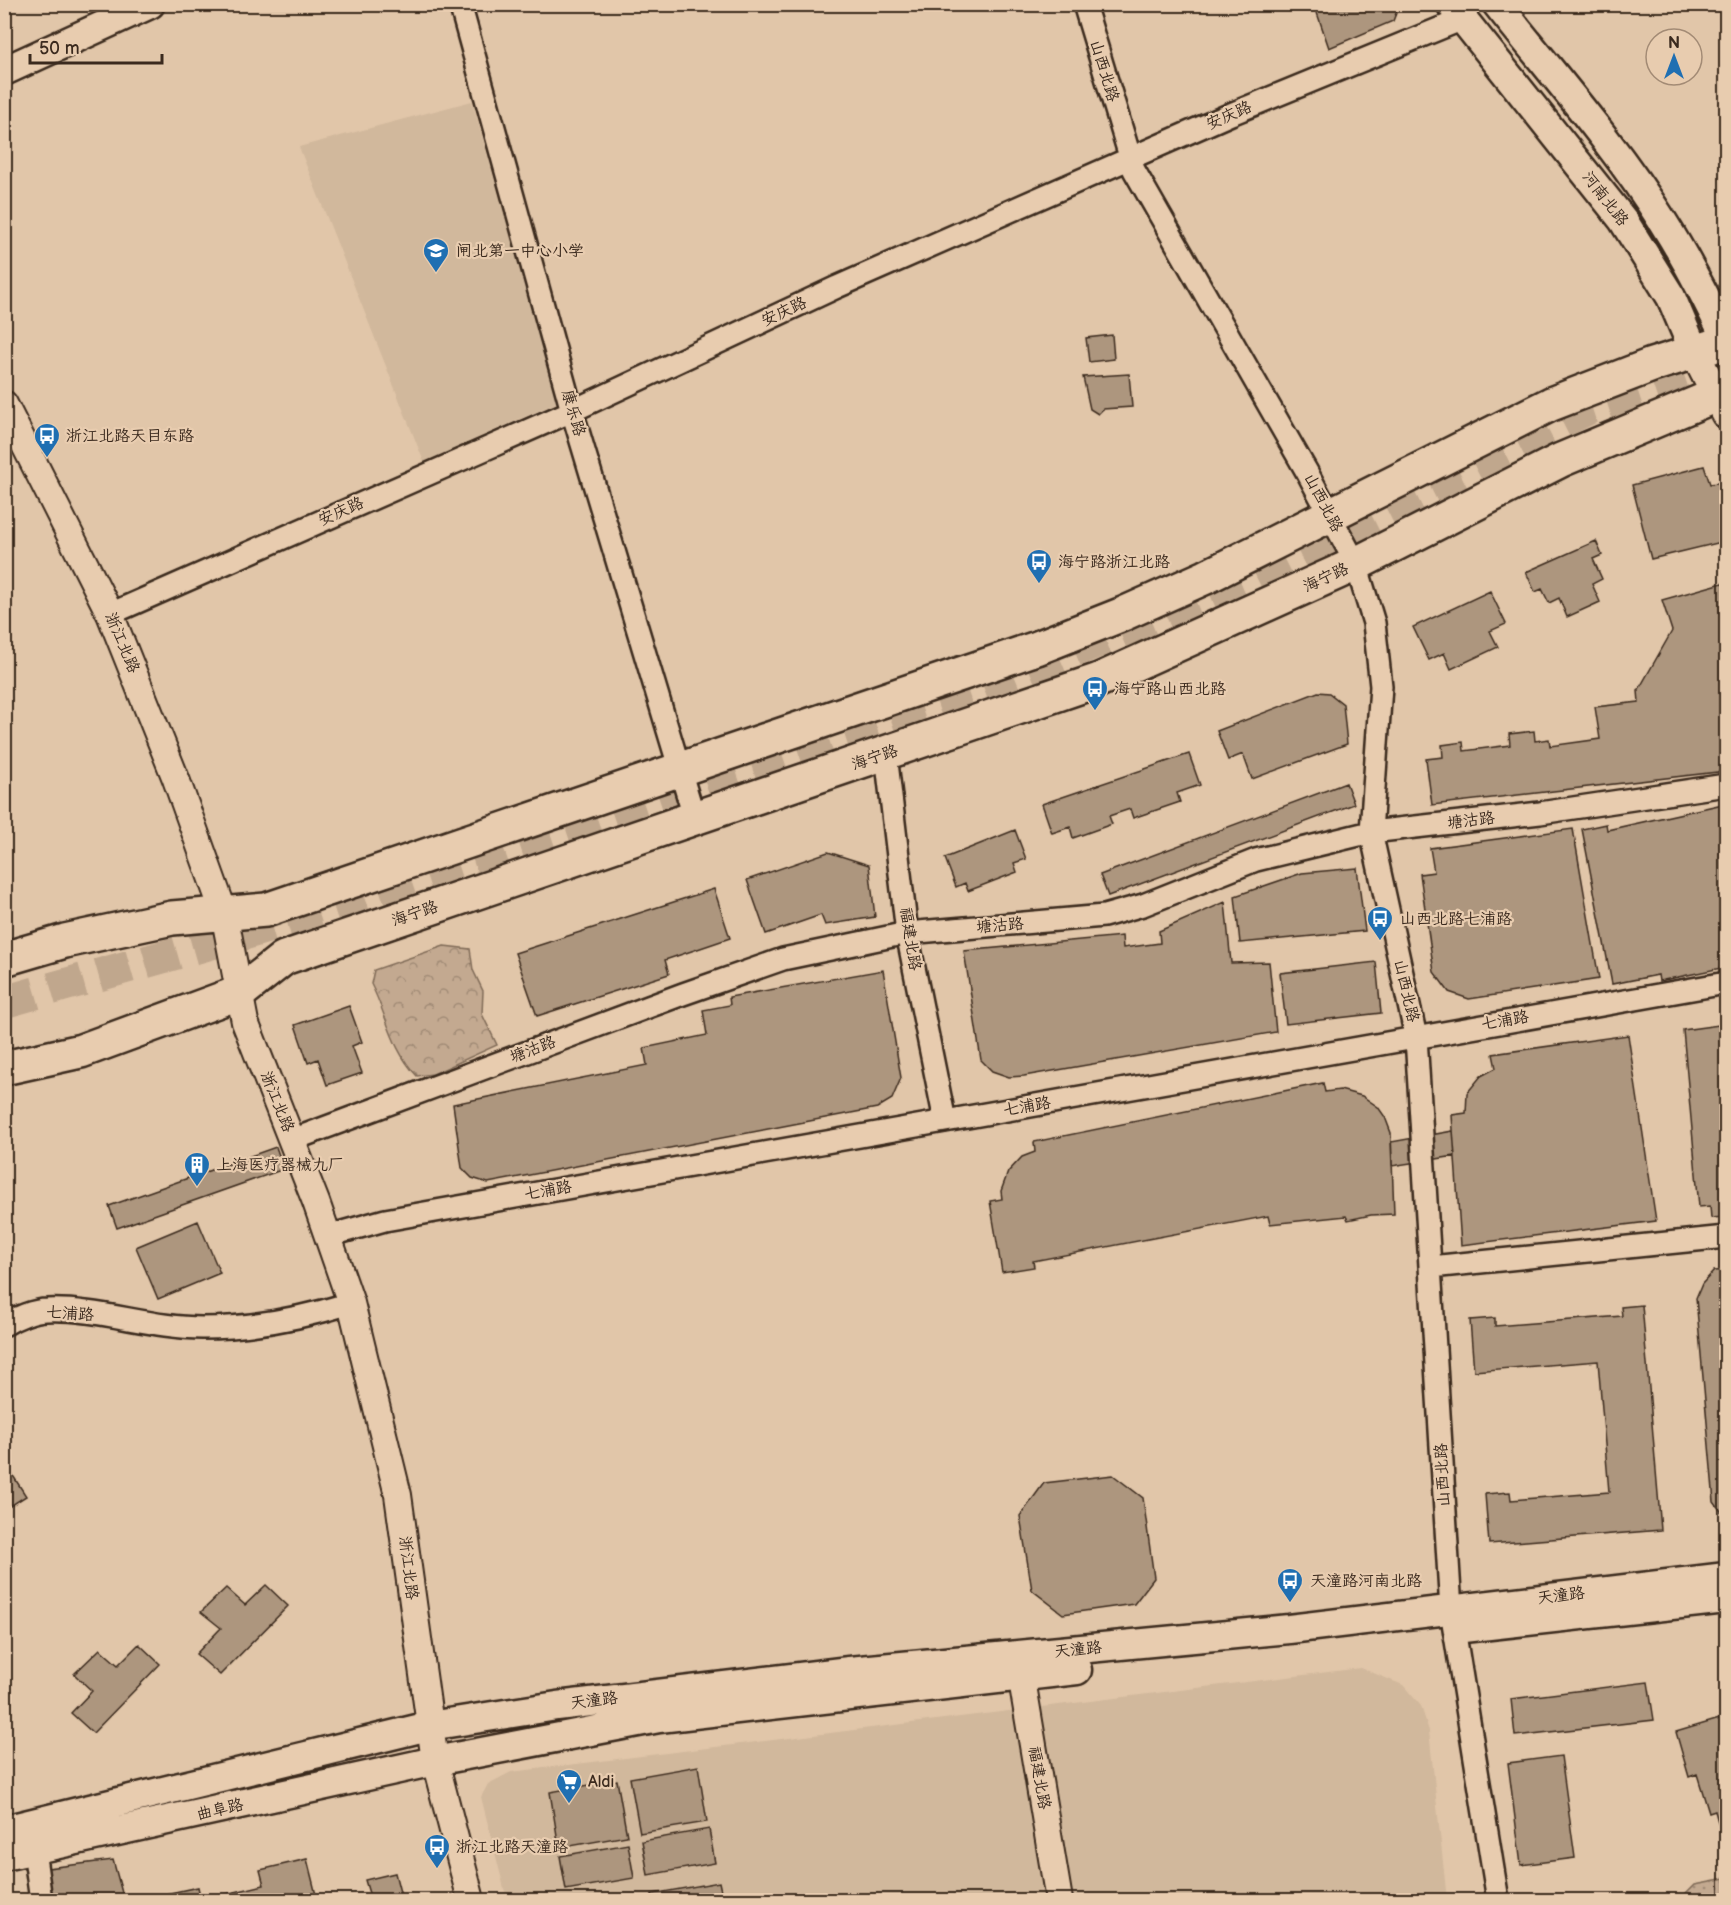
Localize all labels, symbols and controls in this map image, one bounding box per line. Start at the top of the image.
scale bar [30,27,162,65]
north arrow [1644,27,1704,87]
text: N [1668,34,1680,53]
text: 50 m [39,38,80,59]
street label: 山西北路 [1086,38,1122,104]
street label: 安庆路 [1203,98,1255,134]
street label: 河南北路 [1578,168,1632,230]
school or university icon: 闸北第一中心小学 [421,236,451,274]
place label: 闸北第一中心小学 [456,242,584,261]
street label: 安庆路 [758,293,810,331]
street label: 康乐路 [557,387,589,439]
bus stop icon: 浙江北路天目东路 [32,421,62,459]
place label: 浙江北路天目东路 [66,427,194,446]
street label: 山西北路 [1300,470,1346,536]
street label: 安庆路 [315,494,367,530]
bus stop icon: 海宁路浙江北路 [1024,547,1054,585]
place label: 海宁路浙江北路 [1058,553,1170,572]
street label: 海宁路 [1300,559,1352,597]
street label: 浙江北路 [101,610,143,676]
bus stop icon: 海宁路山西北路 [1080,674,1110,712]
place label: 海宁路山西北路 [1114,680,1226,699]
street label: 海宁路 [849,741,901,775]
street label: 塘沽路 [1446,809,1496,833]
street label: 海宁路 [389,897,441,931]
bus stop icon: 山西北路七浦路 [1365,904,1395,942]
street label: 福建北路 [896,906,924,972]
place label: 山西北路七浦路 [1400,910,1512,929]
street label: 塘沽路 [975,914,1025,938]
street label: 山西北路 [1390,958,1422,1024]
street label: 七浦路 [1480,1007,1530,1035]
street label: 塘沽路 [507,1033,559,1067]
street label: 浙江北路 [256,1069,298,1135]
street label: 七浦路 [1002,1093,1052,1121]
building icon: 上海医疗器械九厂 [182,1150,212,1188]
place label: 上海医疗器械九厂 [216,1156,344,1175]
street label: 七浦路 [523,1177,573,1205]
street label: 七浦路 [45,1303,95,1325]
street label: 山西北路 [1432,1443,1454,1507]
street label: 浙江北路 [395,1535,421,1601]
bus stop icon: 天潼路河南北路 [1275,1566,1305,1604]
place label: 天潼路河南北路 [1310,1572,1422,1591]
street label: 天潼路 [1536,1584,1586,1608]
street label: 天潼路 [1053,1638,1103,1662]
street label: 天潼路 [569,1689,619,1713]
street label: 福建北路 [1024,1745,1054,1811]
supermarket icon: Aldi [554,1767,584,1805]
place label: Aldi [588,1773,614,1792]
street label: 曲阜路 [194,1795,246,1825]
bus stop icon: 浙江北路天潼路 [422,1832,452,1870]
place label: 浙江北路天潼路 [456,1838,568,1857]

